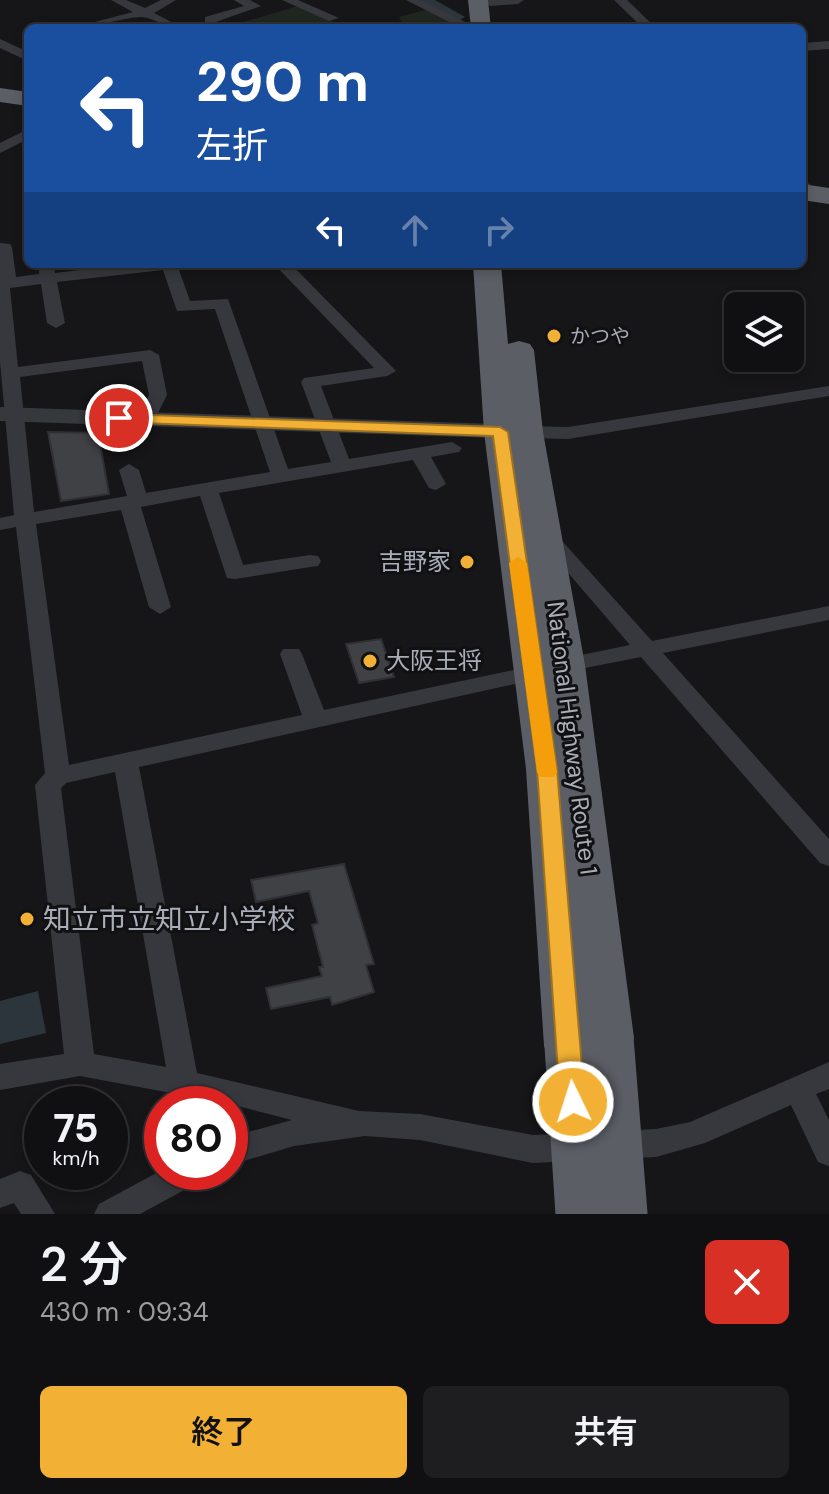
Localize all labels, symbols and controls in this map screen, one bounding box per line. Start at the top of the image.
text: 290 m [196,45,369,118]
icon: left [64,56,168,160]
text: 左折 [196,122,268,169]
icon: left [309,208,353,252]
icon: ahead [393,208,437,252]
icon: right [477,208,521,252]
map controls [724,292,804,372]
button: layers [724,292,804,372]
place label: かつや [570,323,630,349]
marker: かつや [545,327,563,345]
pin [85,384,153,452]
icon: arrive [97,396,141,440]
place label: 吉野家 [379,546,451,577]
marker: 吉野家 [458,553,476,571]
street label: National Highway Route 1 [540,600,605,876]
place label: 大阪王将 [386,645,482,676]
marker: 大阪王将 [361,652,379,670]
place label: 知立市立知立小学校 [43,901,295,938]
marker: 知立市立知立小学校 [18,910,36,928]
position arrow [531,1060,615,1144]
speed limit sign: 80 [144,1086,248,1190]
text: 75 [53,1102,99,1154]
text: km/h [52,1145,100,1171]
text: 2 分 [40,1233,127,1296]
button: close [705,1240,789,1324]
text: 430 m · 09:34 [40,1295,209,1329]
button: 終了 [40,1386,407,1478]
button: 共有 [423,1386,789,1478]

